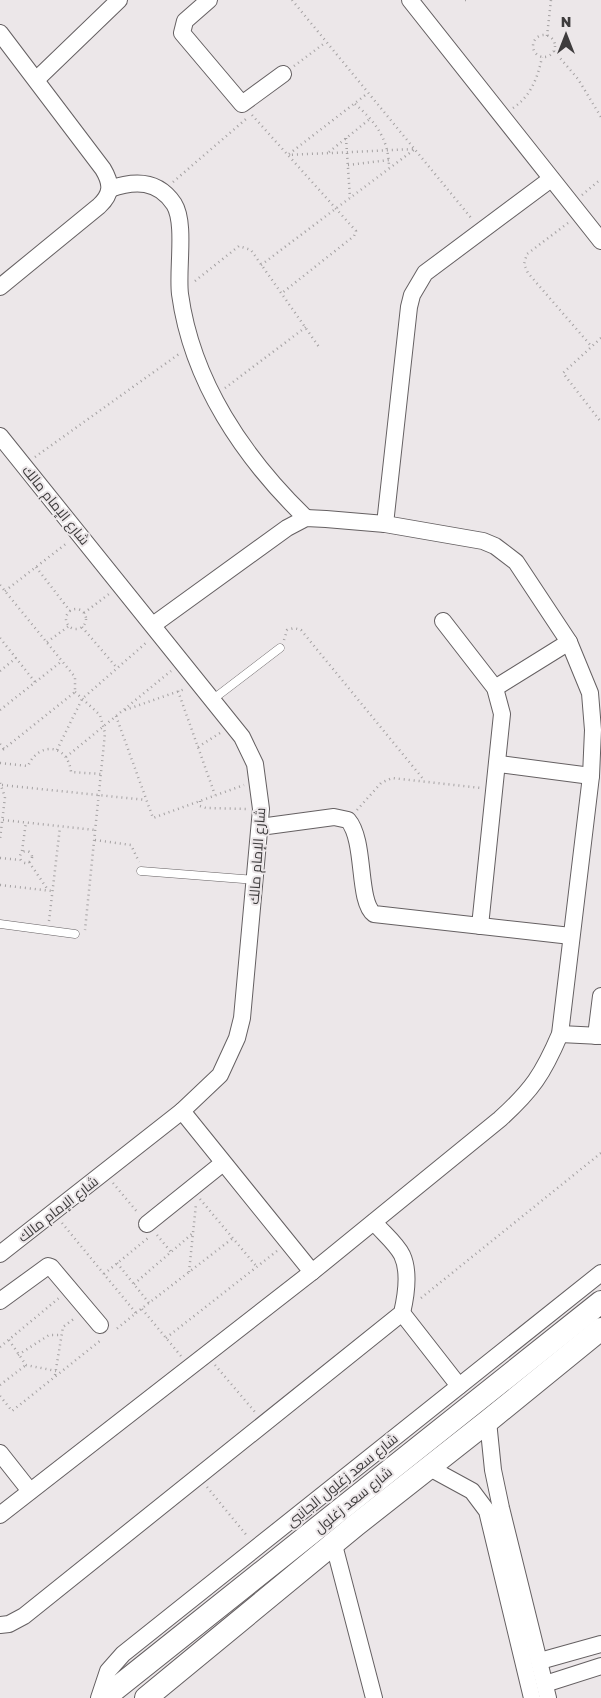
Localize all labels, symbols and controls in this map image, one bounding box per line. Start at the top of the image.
north arrow [541,10,591,60]
text: N [561,13,571,30]
street label: شارع الإمام مالك [18,462,94,549]
street label: شارع الإمام مالك [245,807,270,905]
street label: شارع الإمام مالك [14,1172,102,1247]
street label: شارع سعد زغلول الجانبى [283,1430,401,1530]
street label: شارع سعد زغلول [310,1463,396,1537]

